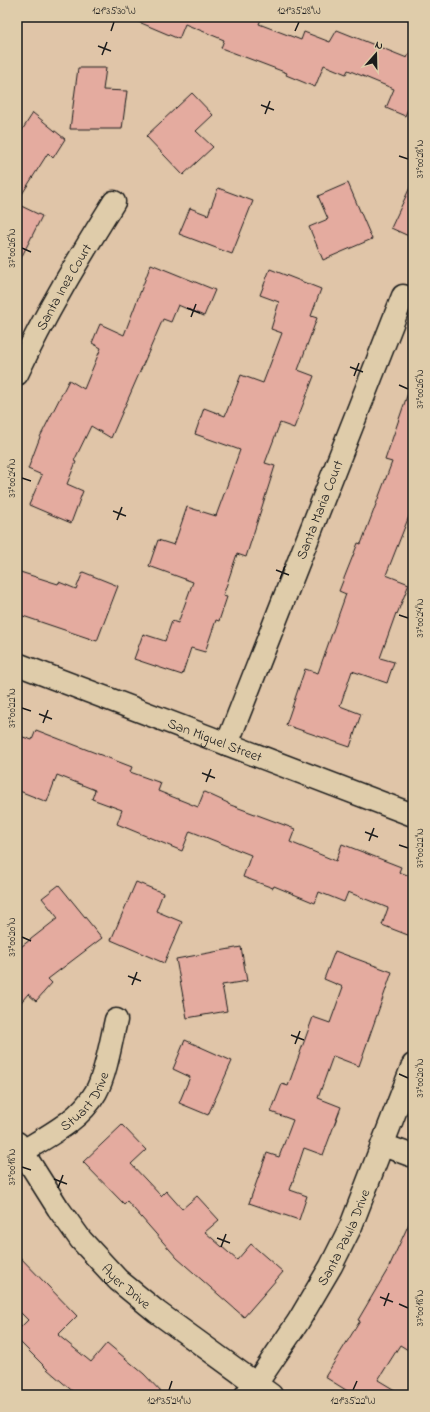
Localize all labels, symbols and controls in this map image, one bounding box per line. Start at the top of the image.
text: 121°35'30"W [92,4,136,19]
text: 121°35'28"W [277,4,321,19]
north arrow [356,34,396,74]
text: N [373,37,385,54]
text: 37°00'28"N [413,140,428,178]
text: 37°00'26"N [5,228,20,268]
street label: Santa Inez Court [32,240,98,334]
text: 37°00'26"N [413,369,428,409]
street label: Santa Maria Court [292,457,350,563]
text: 37°00'24"N [5,458,20,497]
text: 37°00'24"N [413,598,428,637]
text: 37°00'22"N [5,688,20,728]
street label: San Miguel Street [164,713,265,769]
text: 37°00'22"N [413,828,428,868]
text: 37°00'20"N [5,917,20,957]
text: 37°00'20"N [413,1058,428,1098]
street label: Stuart Drive [56,1069,116,1137]
text: 37°00'18"N [5,1148,20,1185]
street label: Santa Paula Drive [313,1186,376,1290]
street label: Ayer Drive [96,1259,155,1315]
text: 37°00'18"N [413,1289,428,1326]
text: 121°35'24"W [147,1394,191,1409]
text: 121°35'22"W [331,1394,376,1409]

